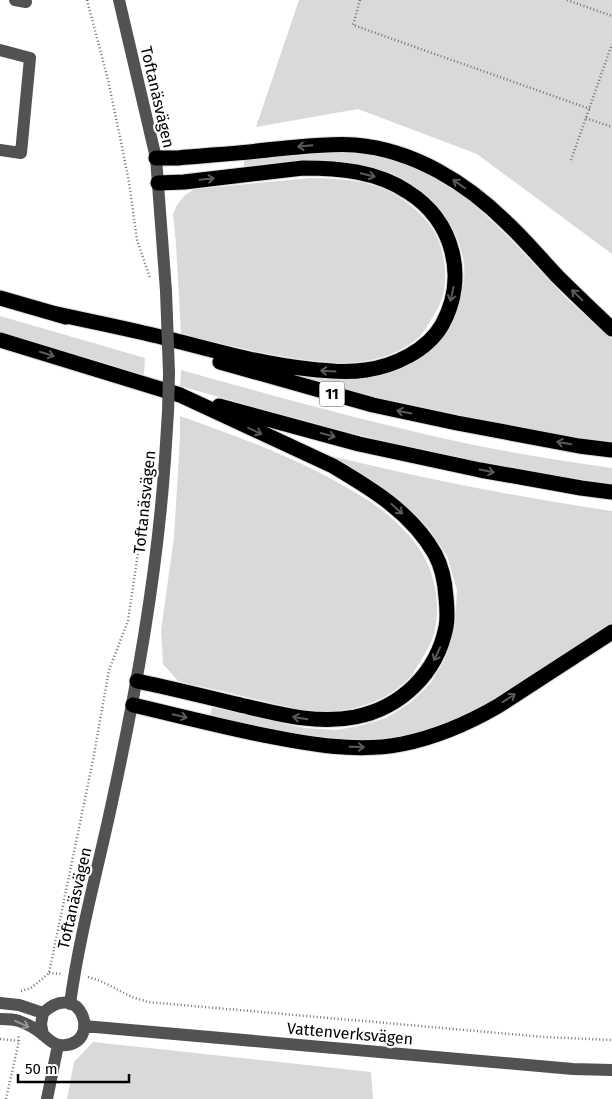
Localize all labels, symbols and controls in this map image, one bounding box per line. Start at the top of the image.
street label: Toftanäsvägen [137,44,178,150]
one-way arrow [297,141,313,151]
one-way arrow [359,171,375,180]
one-way arrow [198,174,214,184]
one-way arrow [452,179,466,189]
one-way arrow [447,285,457,301]
one-way arrow [570,289,583,301]
one-way arrow [38,350,54,360]
one-way arrow [320,366,336,375]
road number: 11 [320,382,344,406]
one-way arrow [397,407,413,416]
one-way arrow [248,426,263,436]
one-way arrow [320,431,336,441]
one-way arrow [556,437,572,447]
street label: Toftanäsvägen [130,449,159,555]
one-way arrow [478,467,494,476]
one-way arrow [390,503,403,515]
one-way arrow [432,646,441,661]
one-way arrow [502,693,516,703]
one-way arrow [172,712,188,721]
one-way arrow [293,712,309,722]
one-way arrow [348,742,365,752]
street label: Toftanäsvägen [54,845,95,951]
one-way arrow [15,1019,30,1029]
street label: Vattenverksvägen [286,1019,414,1048]
scale bar [18,1052,129,1084]
text: 50 m [25,1060,58,1078]

